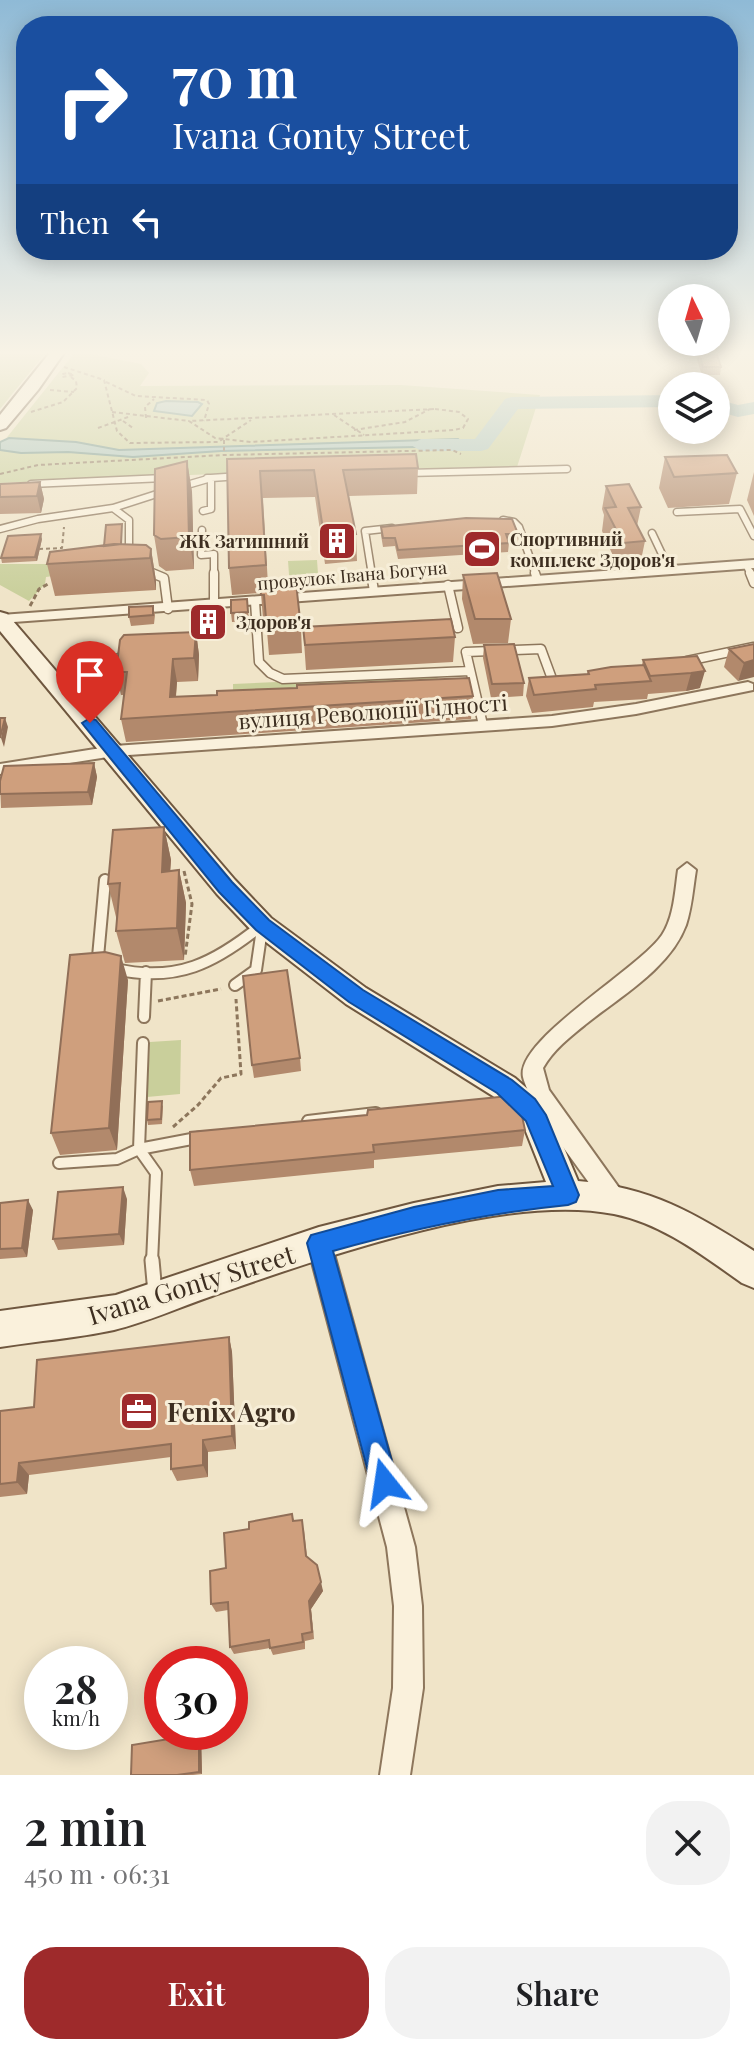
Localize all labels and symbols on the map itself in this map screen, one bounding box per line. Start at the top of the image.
north arrow [658,284,730,356]
building icon: ЖК Затишний [316,520,358,562]
place label: Спортивний комплекс Здоров'я [510,527,675,572]
sports icon: Спортивний комплекс Здоров'я [461,528,503,570]
place label: ЖК Затишний [178,529,309,553]
street label: провулок Івана Богуна [256,555,448,595]
building icon: Здоров'я [187,601,229,643]
place label: Здоров'я [236,610,311,634]
pin [56,641,124,723]
street label: вулиця Революції Гідності [237,687,509,735]
street label: Ivana Gonty Street [83,1236,299,1332]
office icon: Fenix Agro [118,1390,160,1432]
place label: Fenix Agro [167,1394,296,1429]
position arrow [343,1441,427,1525]
speed limit sign: 30 [144,1646,248,1750]

